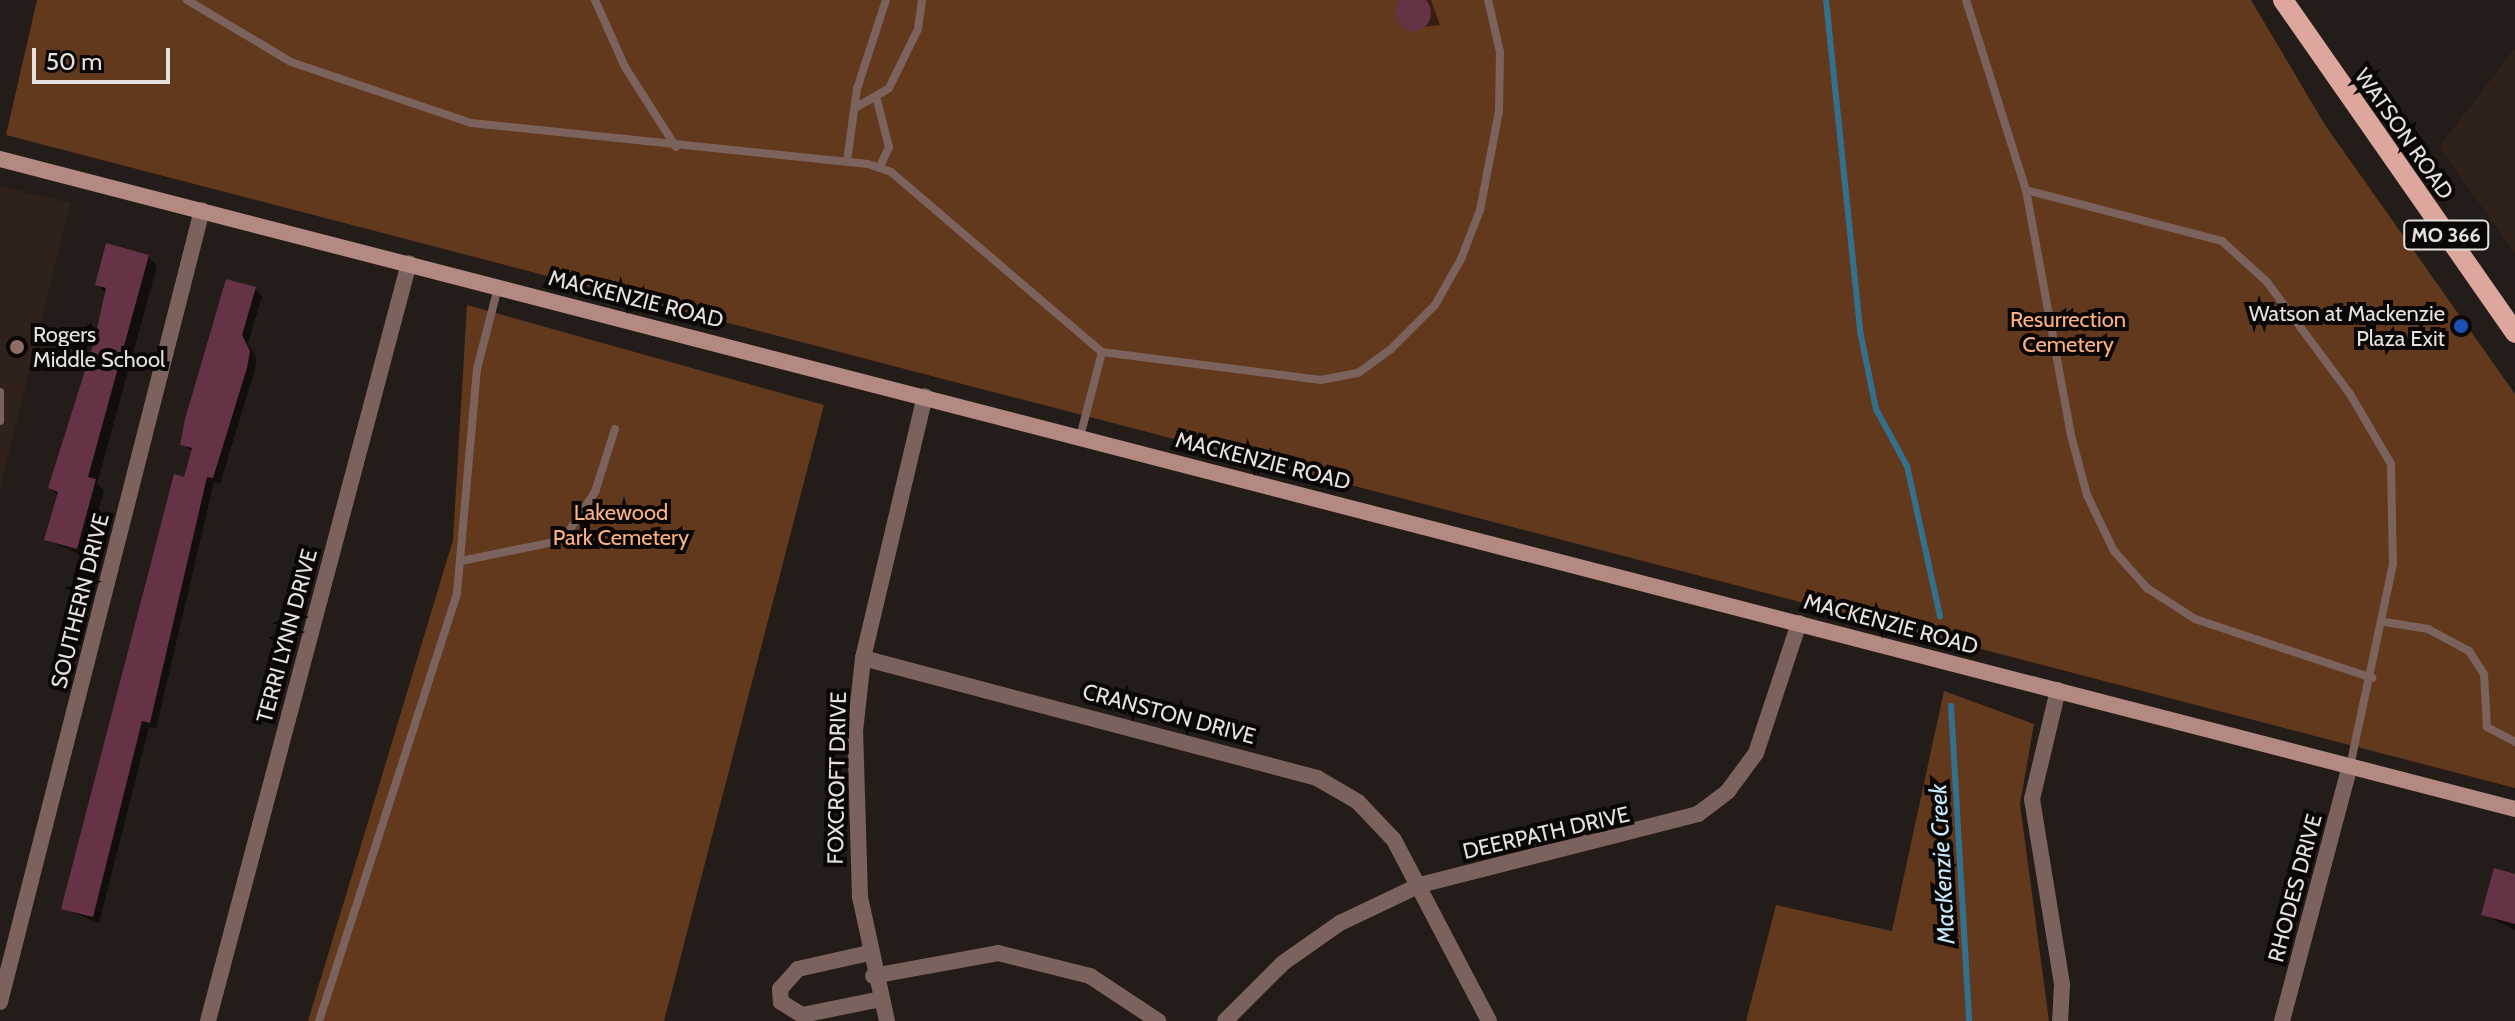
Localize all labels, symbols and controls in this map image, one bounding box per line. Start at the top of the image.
scale bar [36,32,174,82]
text: 50 m [46,47,102,76]
street label: WATSON ROAD [2349,63,2459,205]
road number: MO 366 [2402,219,2490,251]
street label: MACKENZIE ROAD [546,265,726,333]
place label: Watson at Mackenzie Plaza Exit [2249,300,2445,352]
park label: Resurrection Cemetery [2010,306,2126,358]
marker: Watson at Mackenzie Plaza Exit [2452,317,2470,335]
place label: Rogers Middle School [33,321,165,372]
marker: Rogers Middle School [8,338,26,356]
street label: MACKENZIE ROAD [1173,427,1353,495]
park label: Lakewood Park Cemetery [553,499,689,550]
street label: SOUTHERN DRIVE [45,511,115,691]
street label: TERRI LYNN DRIVE [251,546,323,726]
street label: MACKENZIE ROAD [1801,588,1981,660]
street label: CRANSTON DRIVE [1080,678,1258,750]
street label: FOXCROFT DRIVE [822,691,852,865]
water label: MacKenzie Creek [1923,783,1961,945]
street label: DEERPATH DRIVE [1460,801,1632,865]
street label: RHODES DRIVE [2263,811,2327,965]

